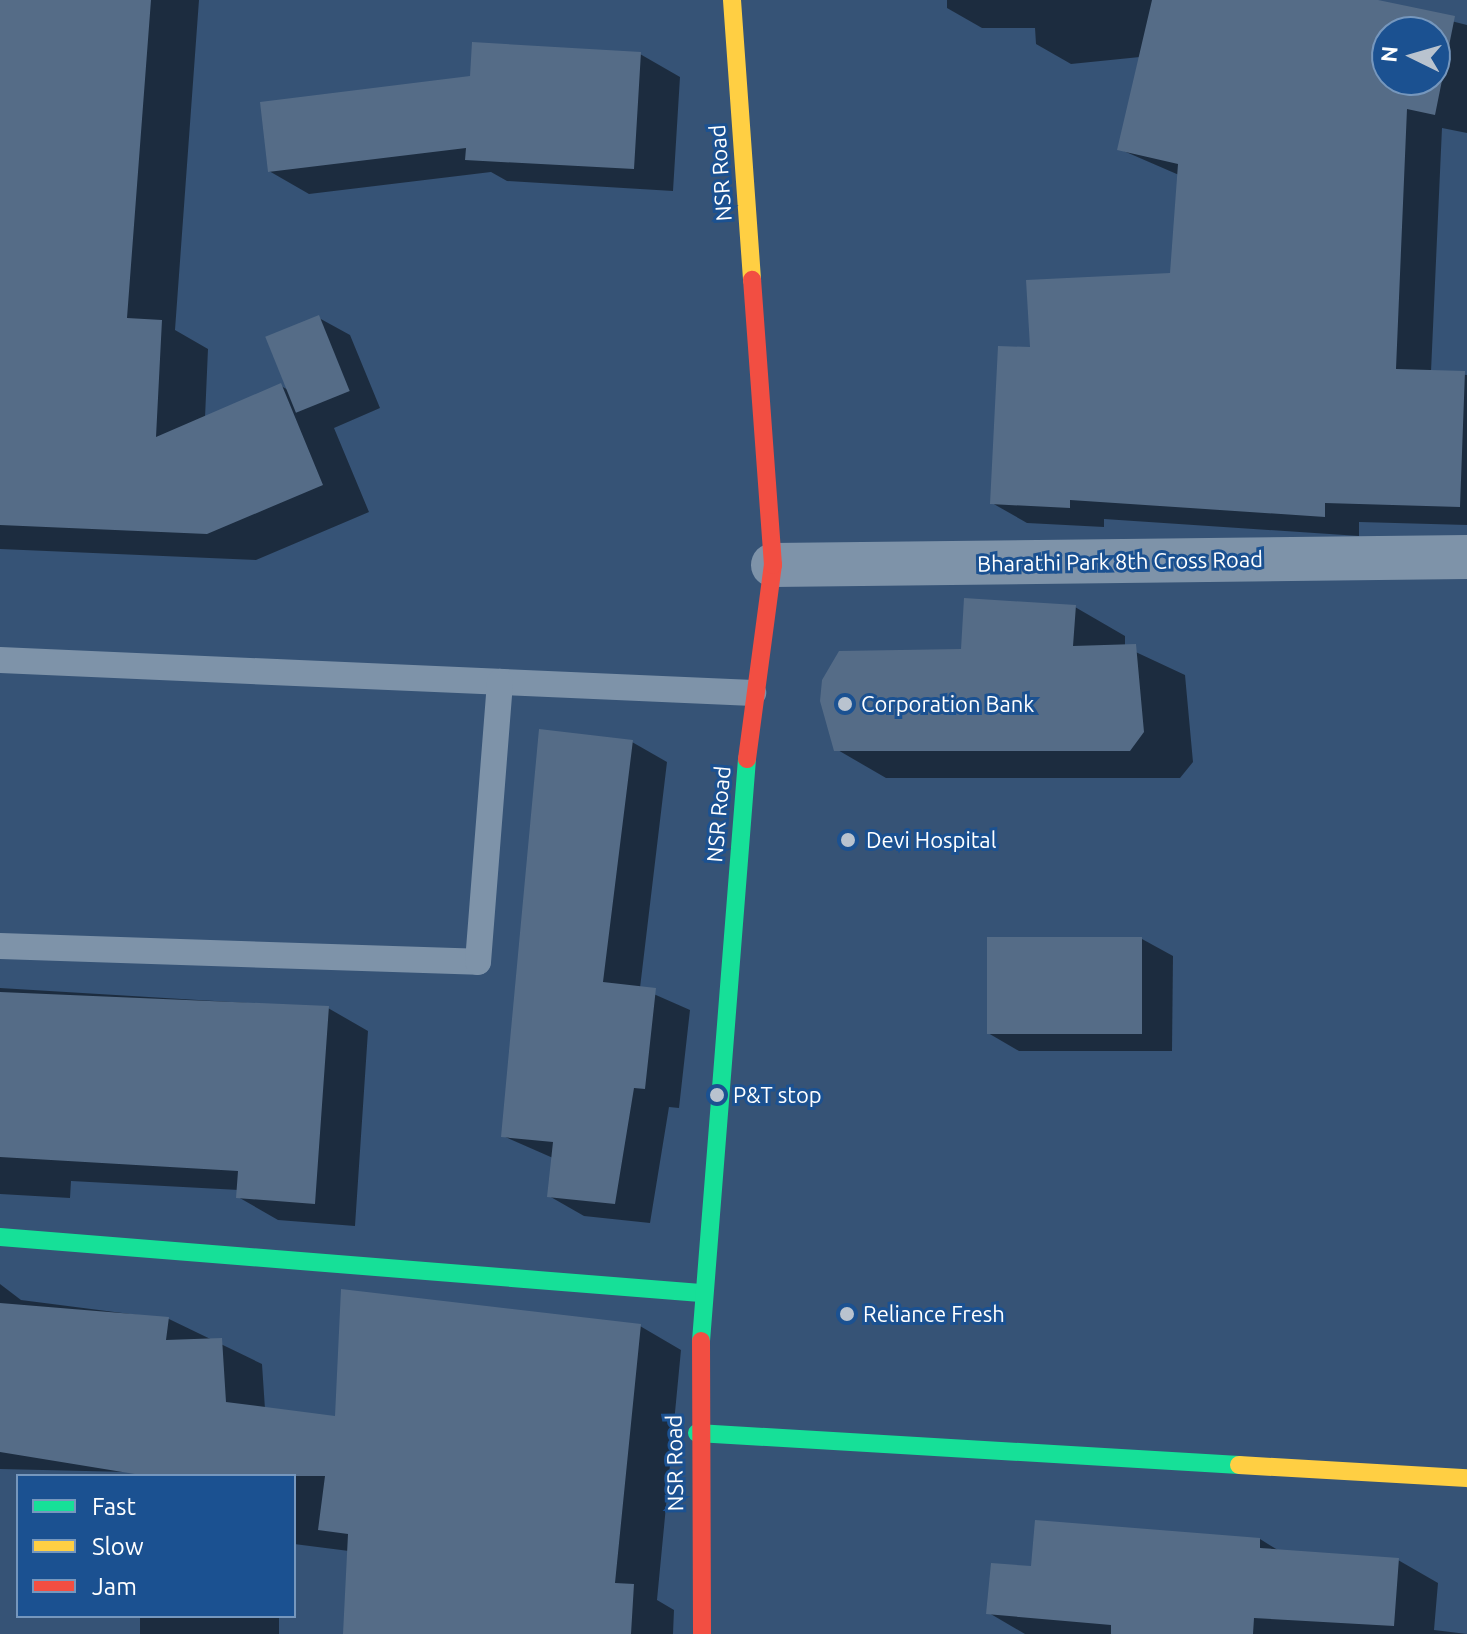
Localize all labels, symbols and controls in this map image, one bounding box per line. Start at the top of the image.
north arrow [1371,16,1451,96]
text: N [1375,45,1402,63]
street label: NSR Road [703,124,737,222]
street label: Bharathi Park 8th Cross Road [977,545,1263,577]
place label: Corporation Bank [861,691,1034,717]
marker: Corporation Bank [836,695,854,713]
street label: NSR Road [701,765,735,863]
place label: Devi Hospital [866,827,996,853]
marker: Devi Hospital [837,829,859,851]
place label: P&T stop [733,1082,822,1108]
marker: P&T stop [708,1086,726,1104]
place label: Reliance Fresh [863,1301,1005,1327]
marker: Reliance Fresh [838,1305,856,1323]
street label: NSR Road [660,1414,688,1512]
legend [16,1474,296,1618]
text: Fast [92,1493,136,1520]
text: Slow [92,1533,144,1560]
text: Jam [92,1573,137,1600]

